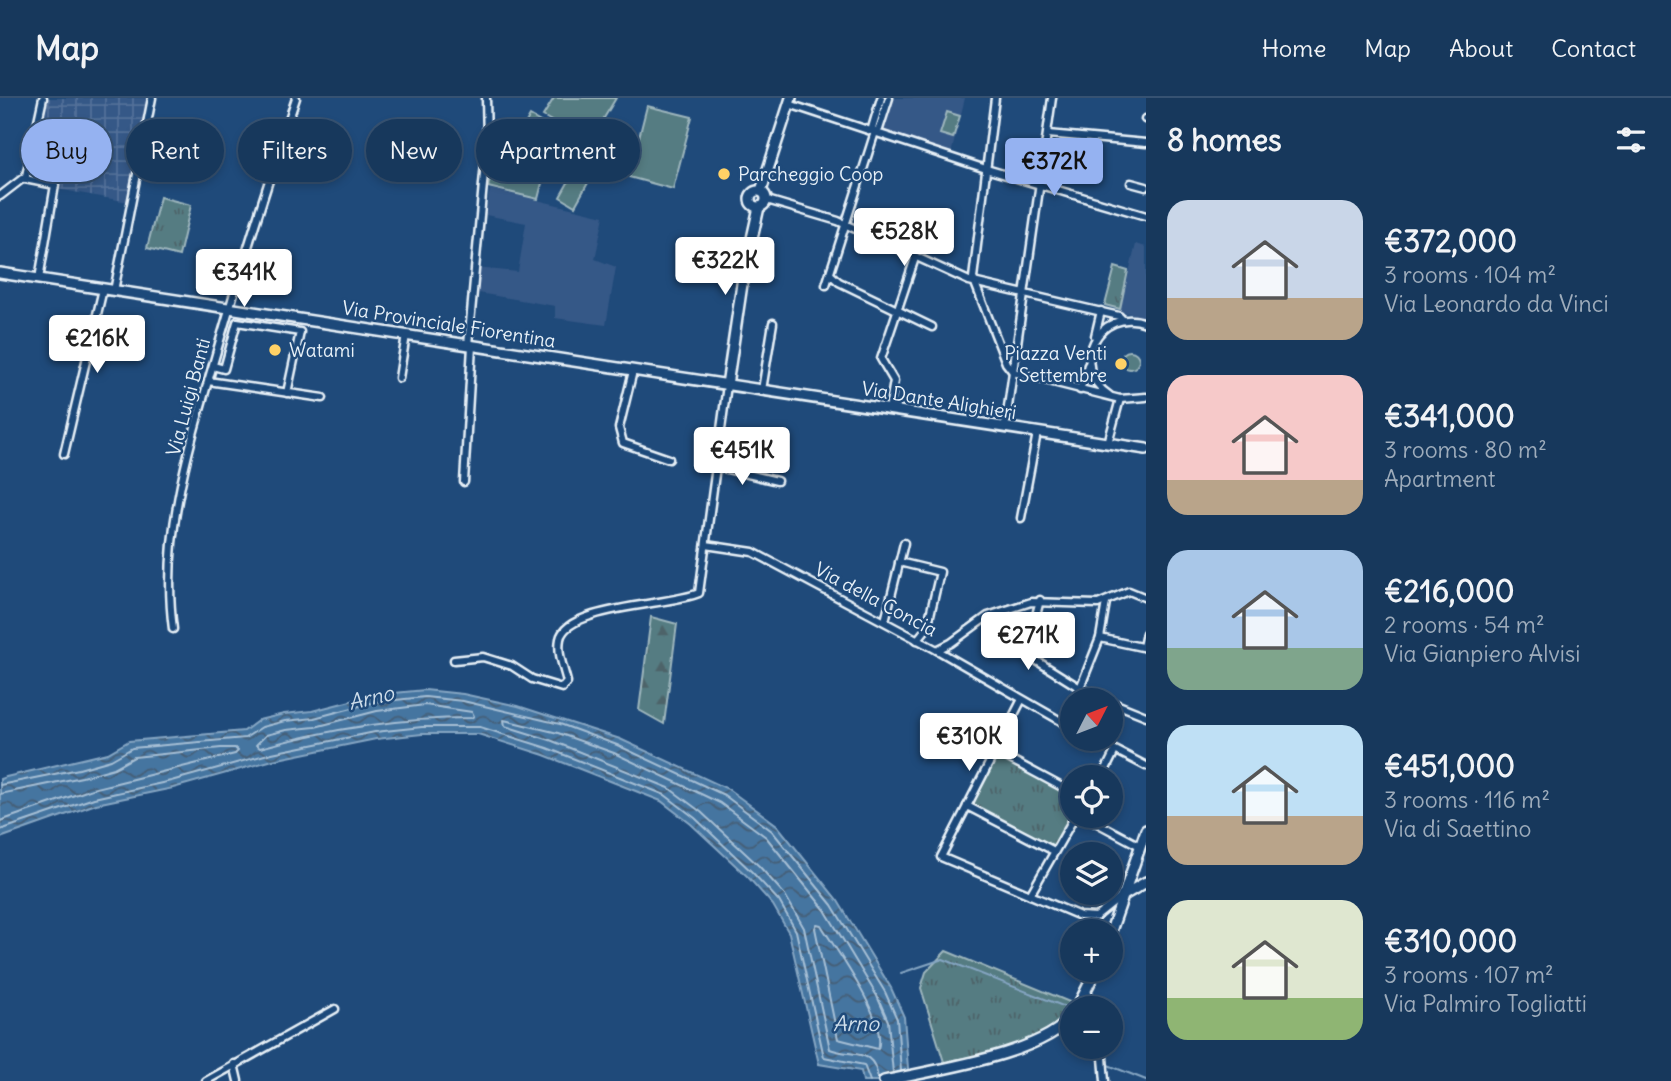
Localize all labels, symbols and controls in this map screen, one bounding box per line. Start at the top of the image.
text: Map [35,27,99,69]
text: Home [1262,33,1326,63]
text: Map [1364,33,1411,63]
text: About [1449,33,1513,63]
text: Contact [1551,33,1636,63]
chip: Buy [21,119,112,182]
chip: Rent [126,119,224,182]
chip: Filters [238,119,352,182]
chip: New [366,119,462,182]
chip: Apartment [476,119,640,182]
text: 8 homes [1167,121,1282,159]
icon: filters [1612,121,1650,159]
pin: €372K [1005,139,1103,198]
text: €372K [1021,146,1087,175]
place label: Parcheggio Coop [738,162,883,186]
marker: Parcheggio Coop [716,166,732,182]
pin: €528K [855,208,953,268]
text: €528K [870,216,938,245]
text: €372,000 [1384,222,1517,260]
icon: home [1223,228,1307,312]
pin: €322K [676,238,774,297]
text: €322K [691,245,759,274]
pin: €341K [195,250,293,309]
text: €341K [212,257,276,286]
text: 3 rooms · 104 m² [1384,260,1556,289]
text: Via Leonardo da Vinci [1384,289,1609,318]
street label: Via Provinciale Fiorentina [340,295,558,353]
pin: €216K [48,316,146,375]
text: €216K [65,323,129,352]
street label: Via Luigi Banti [161,335,215,459]
place label: Watami [289,338,355,362]
place label: Piazza Venti Settembre [1004,341,1107,387]
marker: Watami [267,342,283,358]
marker: Piazza Venti Settembre [1113,356,1129,372]
street label: Via Dante Alighieri [860,376,1018,424]
text: €341,000 [1384,397,1515,435]
icon: home [1223,403,1307,487]
pin: €451K [693,428,791,487]
text: €451K [710,435,774,464]
text: 3 rooms · 80 m² [1384,435,1547,464]
text: Apartment [1384,464,1496,493]
street label: Via della Concia [811,557,942,641]
text: €216,000 [1384,572,1514,610]
icon: home [1223,578,1307,662]
text: 2 rooms · 54 m² [1384,610,1545,639]
pin: €271K [979,612,1077,672]
text: €271K [997,620,1059,649]
text: Via Gianpiero Alvisi [1384,639,1580,668]
water label: Arno [345,679,398,716]
north arrow [1060,688,1124,751]
map controls [1060,688,1123,1059]
pin: €310K [920,714,1018,773]
text: €310K [936,721,1002,750]
text: €451,000 [1384,747,1515,785]
icon: home [1223,753,1307,837]
button: locate [1060,765,1123,828]
text: 3 rooms · 116 m² [1384,785,1550,814]
text: Via di Saettino [1384,814,1531,843]
button: layers [1060,842,1123,905]
button: + [1060,919,1123,982]
text: €310,000 [1384,922,1517,960]
icon: home [1223,928,1307,1012]
text: 3 rooms · 107 m² [1384,960,1554,989]
text: Via Palmiro Togliatti [1384,989,1587,1018]
button: − [1060,996,1123,1059]
water label: Arno [833,1010,880,1037]

